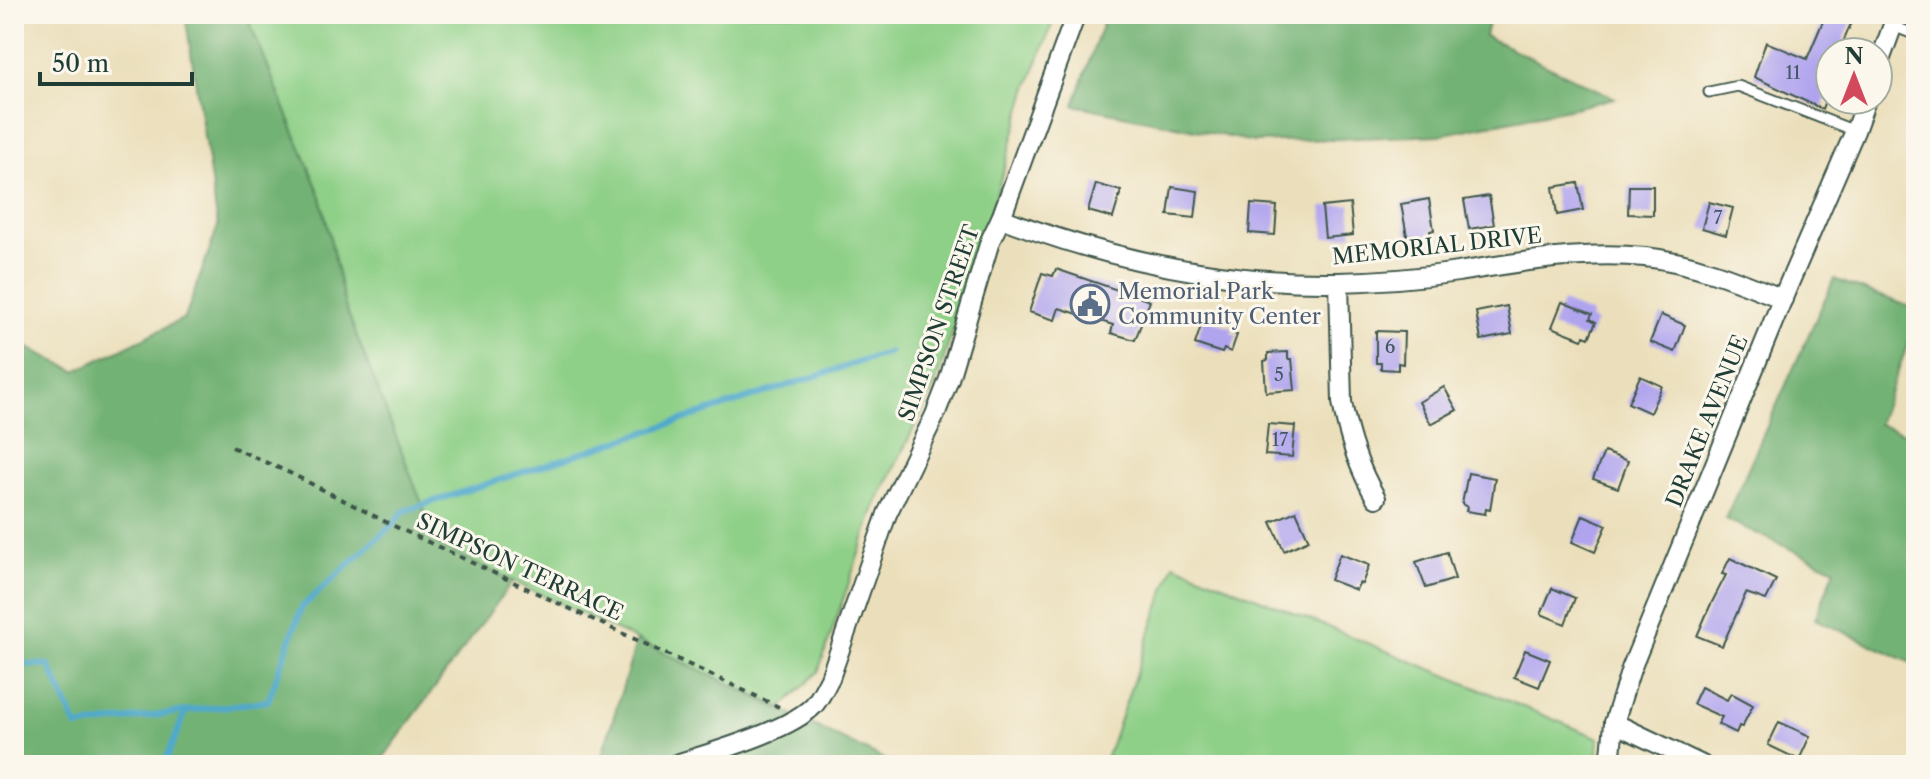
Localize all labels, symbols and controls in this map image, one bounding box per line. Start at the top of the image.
scale bar [40,36,192,86]
north arrow [1814,36,1894,116]
text: N [1844,43,1864,70]
text: 50 m [52,49,109,78]
house number: 11 [1785,62,1801,84]
house number: 7 [1714,207,1723,229]
street label: SIMPSON STREET [893,221,985,425]
street label: MEMORIAL DRIVE [1331,222,1543,270]
place label: Memorial Park Community Center [1118,278,1321,330]
public building icon: Memorial Park Community Center [1069,283,1111,325]
street label: DRAKE AVENUE [1660,331,1754,511]
house number: 6 [1385,336,1395,358]
house number: 5 [1274,364,1284,386]
house number: 17 [1272,429,1288,451]
street label: SIMPSON TERRACE [413,507,627,627]

